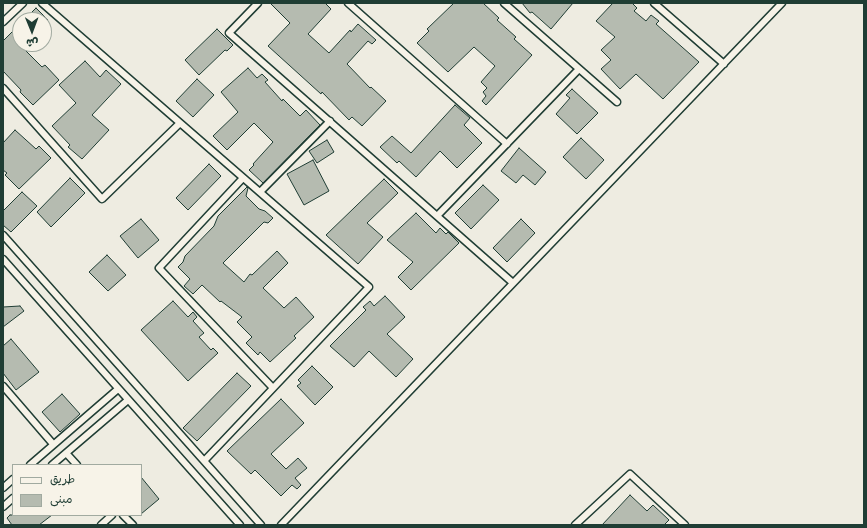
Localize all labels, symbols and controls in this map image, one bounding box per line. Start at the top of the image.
north arrow [12,12,52,52]
text: ش [26,36,38,51]
legend [12,464,142,516]
text: طريق [50,470,75,486]
text: مبنى [50,490,73,506]

